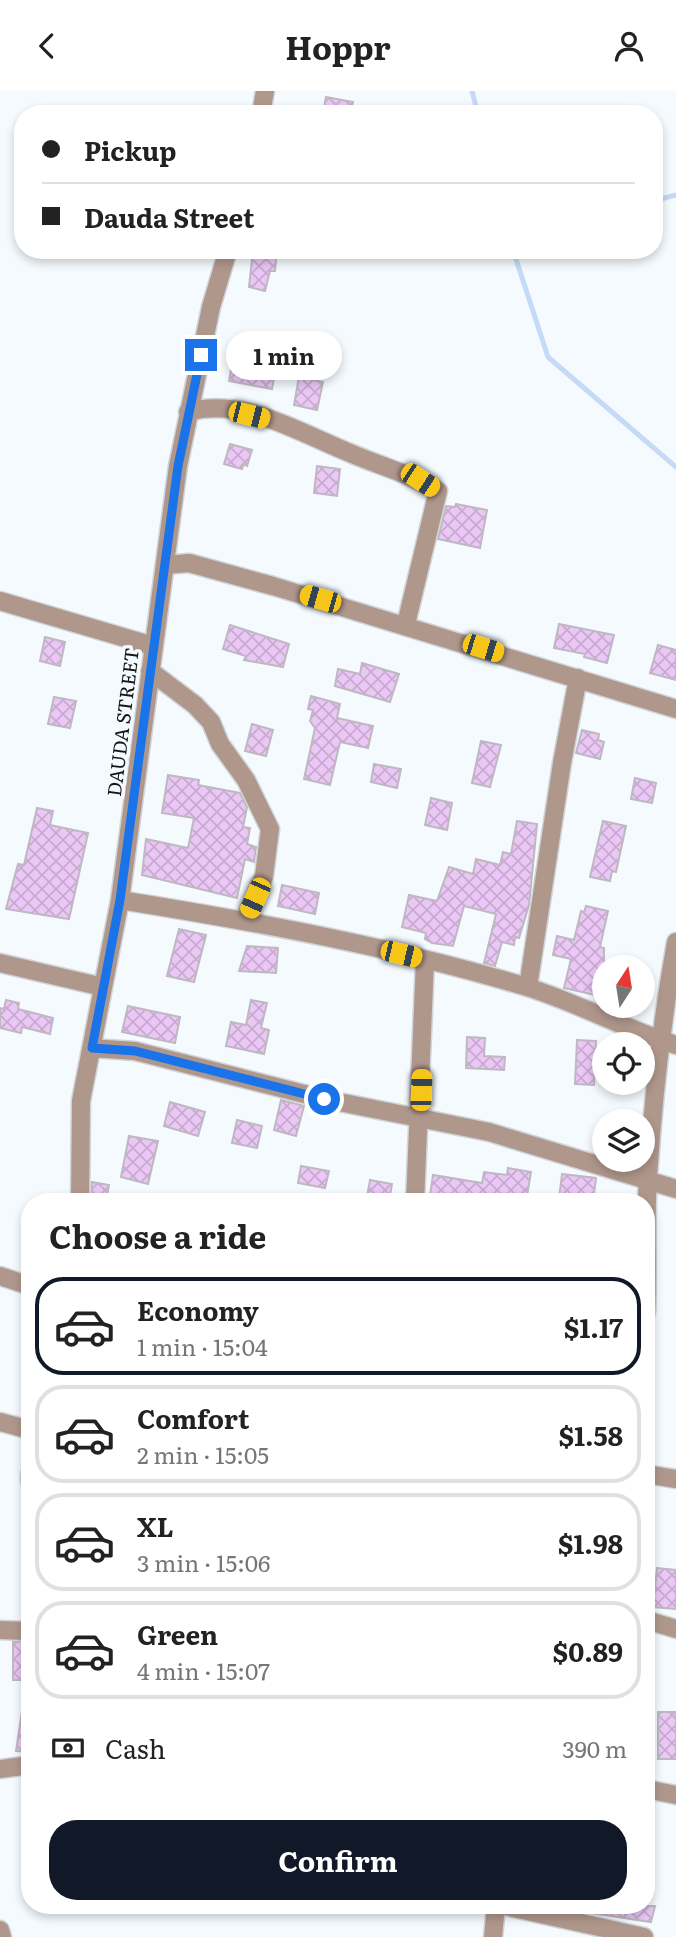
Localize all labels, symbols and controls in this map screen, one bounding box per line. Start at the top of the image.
text: Hoppr [285,22,391,70]
icon: back [28,27,66,65]
icon: person [610,27,648,65]
text: Pickup [84,130,176,169]
text: Dauda Street [84,197,254,236]
callout: 1 min [226,331,341,379]
text: 1 min [253,338,315,372]
route end [185,339,217,371]
car [227,400,272,430]
car [397,460,444,500]
car [297,583,344,615]
car [460,632,507,664]
street label: DAUDA STREET [99,646,145,798]
car [237,875,274,921]
car [379,939,424,969]
north arrow [592,955,654,1019]
map controls [592,955,655,1172]
button: locate [592,1032,655,1095]
car [410,1069,433,1111]
route start [308,1083,340,1115]
button: layers [592,1109,655,1172]
text: Choose a ride [49,1211,266,1259]
text: Economy [137,1290,259,1329]
icon: car [53,1295,116,1358]
text: $1.17 [564,1307,623,1346]
text: 1 min · 15:04 [137,1329,268,1363]
text: Comfort [137,1398,249,1437]
icon: car [53,1403,116,1466]
text: $1.58 [559,1415,623,1454]
text: 2 min · 15:05 [137,1437,269,1471]
text: XL [137,1506,174,1545]
icon: car [53,1511,116,1574]
text: $1.98 [558,1523,623,1562]
text: 3 min · 15:06 [137,1545,270,1579]
text: Green [137,1614,218,1653]
icon: car [53,1619,116,1682]
text: $0.89 [553,1631,623,1670]
text: 4 min · 15:07 [137,1653,270,1687]
text: Cash [105,1728,166,1767]
icon: cash [49,1729,87,1767]
text: 390 m [562,1731,627,1765]
button: Confirm [49,1820,627,1900]

